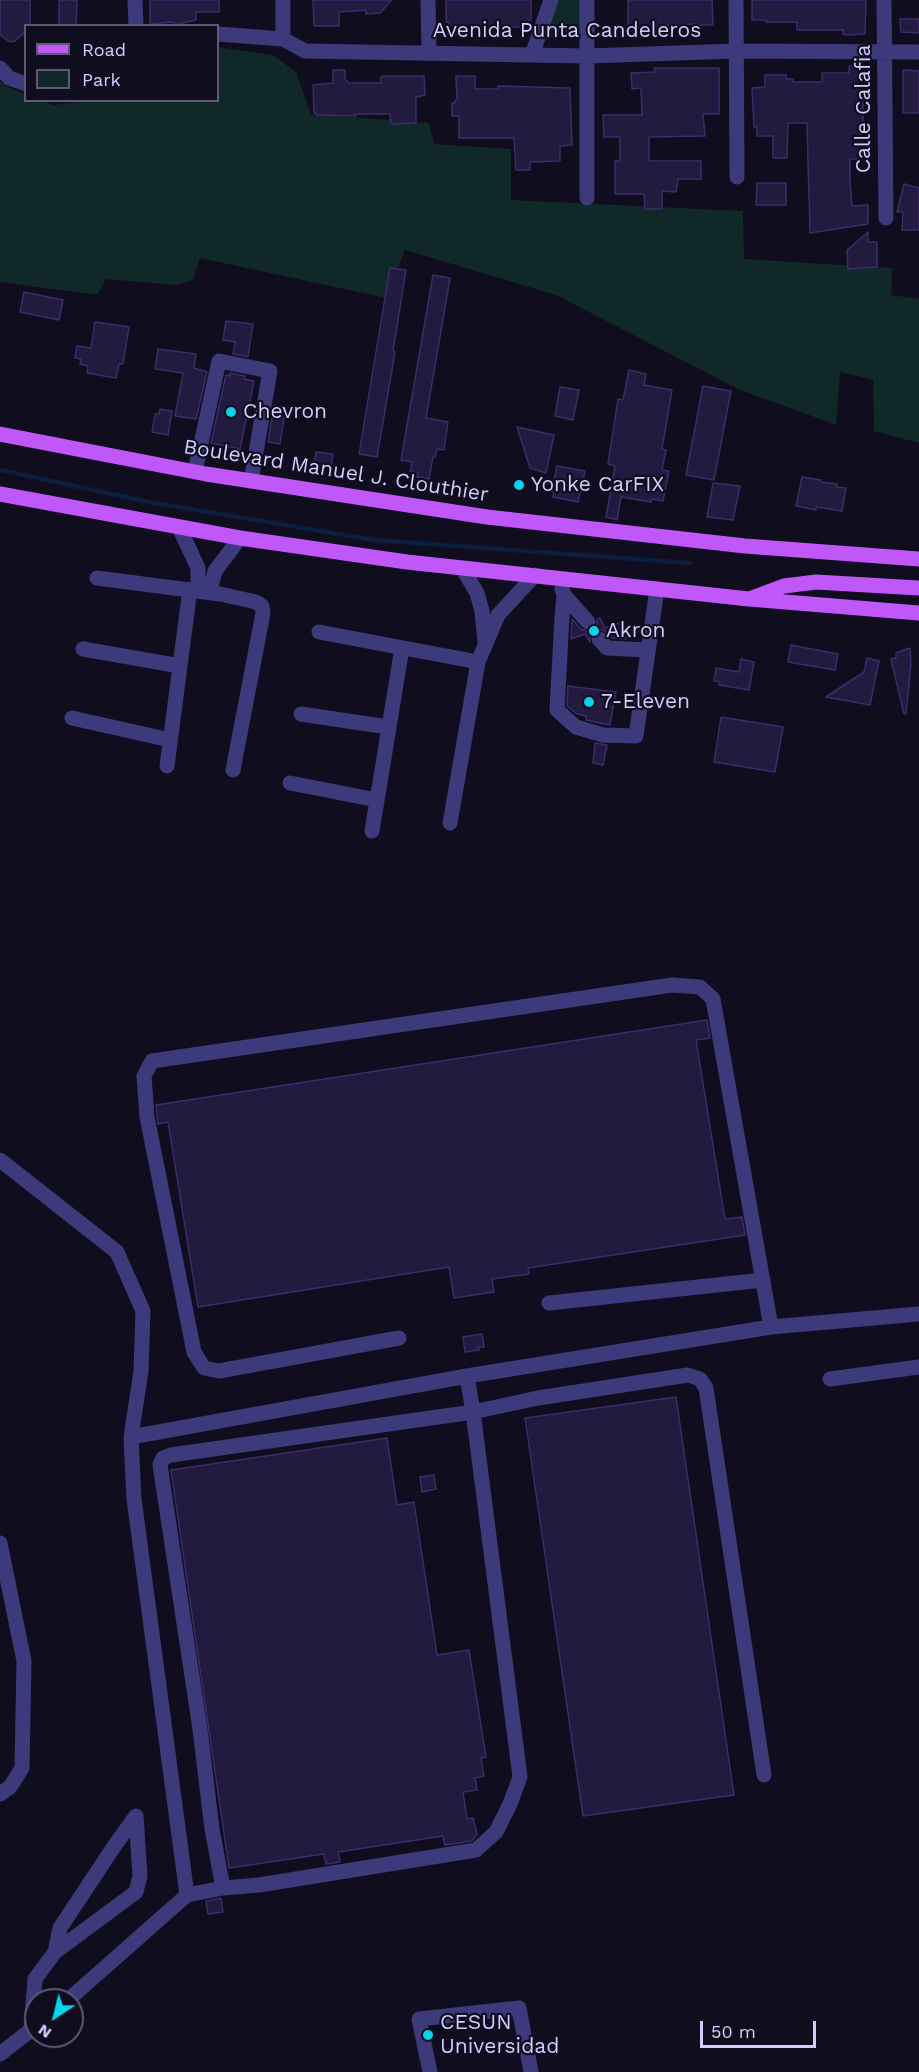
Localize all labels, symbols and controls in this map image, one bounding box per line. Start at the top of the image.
street label: Avenida Punta Candeleros [433,18,701,44]
legend [24,24,219,102]
text: Road [82,39,126,60]
street label: Calle Calafia [851,45,877,173]
text: Park [82,69,121,90]
place label: Chevron [243,399,327,425]
marker: Chevron [224,405,238,419]
street label: Boulevard Manuel J. Clouthier [182,434,490,508]
place label: Yonke CarFIX [531,472,664,498]
marker: Yonke CarFIX [512,478,526,492]
place label: Akron [606,618,666,644]
marker: Akron [587,624,601,638]
place label: 7-Eleven [601,689,690,715]
marker: 7-Eleven [582,695,596,709]
north arrow [24,1988,84,2048]
scale bar [703,2009,818,2047]
place label: CESUN Universidad [440,2010,559,2060]
text: N [34,2020,55,2043]
text: 50 m [711,2021,756,2042]
marker: CESUN Universidad [421,2028,435,2042]

